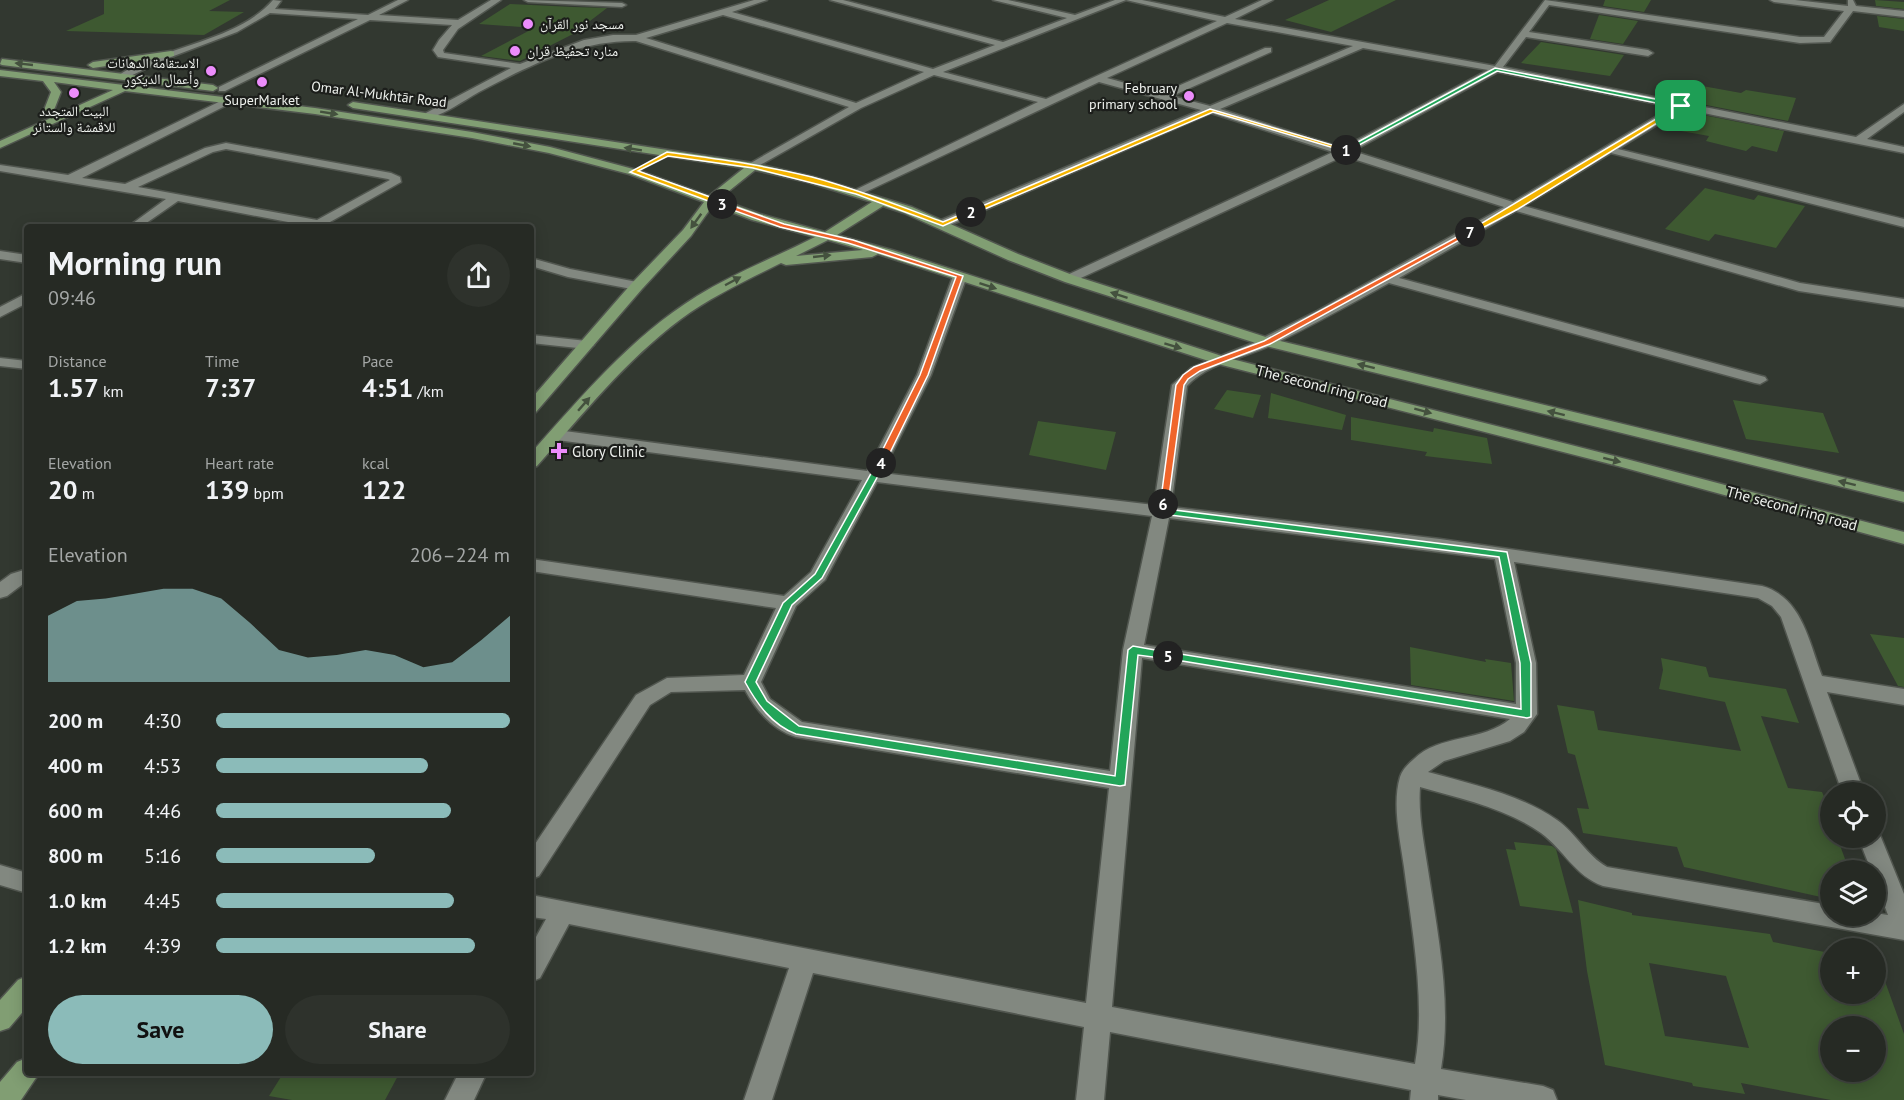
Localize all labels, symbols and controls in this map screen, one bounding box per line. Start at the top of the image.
place label: مسجد نور القرآن [540,15,624,33]
marker: مسجد نور القرآن [521,17,535,31]
place label: مناره تحفيظ قران [527,42,618,60]
marker: مناره تحفيظ قران [508,44,522,58]
place label: الاستقامة الدهانات وأعمال الديكور [107,54,199,88]
one-way arrow [14,59,33,69]
marker: الاستقامة الدهانات وأعمال الديكور [204,64,218,78]
marker: SuperMarket [255,75,269,89]
street label: Omar Al-Mukhtār Road [310,77,448,111]
place label: February primary school [1089,79,1177,113]
pin [1655,80,1706,131]
marker: البيت المتجدد للاقمشة والستائر [67,86,81,100]
marker: February primary school [1182,89,1196,103]
icon: arrive [1664,89,1697,122]
place label: SuperMarket [224,91,300,109]
place label: البيت المتجدد للاقمشة والستائر [32,102,115,136]
one-way arrow [320,109,339,118]
pin: 1 [1331,135,1361,165]
text: 1 [1341,140,1351,160]
one-way arrow [512,141,531,150]
one-way arrow [623,144,642,153]
pin: 3 [707,189,737,219]
text: 3 [717,194,727,214]
pin: 2 [956,197,986,227]
text: 2 [966,202,976,222]
one-way arrow [690,212,702,228]
pin: 7 [1455,217,1485,247]
text: 7 [1465,222,1475,242]
text: Morning run [48,241,222,284]
button: share [447,244,510,307]
one-way arrow [812,251,831,261]
one-way arrow [725,276,742,286]
one-way arrow [979,281,997,291]
text: 09:46 [48,285,96,311]
one-way arrow [1109,290,1127,299]
one-way arrow [1164,342,1182,351]
text: Distance [48,351,107,371]
text: Time [205,351,239,371]
text: Pace [362,351,393,371]
street label: The second ring road [1254,360,1390,412]
one-way arrow [1357,361,1375,371]
text: 1.57 [48,371,99,404]
text: 7:37 [205,371,256,404]
text: 4:51 [362,371,413,404]
text: km [99,381,124,401]
text: /km [413,381,444,401]
one-way arrow [577,397,590,412]
one-way arrow [1413,407,1432,417]
one-way arrow [1546,407,1565,417]
marker: Glory Clinic [550,442,568,460]
place label: Glory Clinic [572,442,645,461]
pin: 4 [866,448,896,478]
text: Elevation [48,453,112,473]
text: Heart rate [205,453,274,473]
text: kcal [362,453,389,473]
text: 4 [876,453,886,473]
one-way arrow [1603,456,1621,465]
text: 20 [48,473,77,506]
text: 139 [205,473,249,506]
text: 122 [362,473,406,506]
one-way arrow [1838,478,1856,488]
street label: The second ring road [1724,481,1860,535]
text: m [77,483,95,503]
text: bpm [249,483,284,503]
pin: 6 [1148,489,1178,519]
text: 6 [1158,494,1168,514]
text: Elevation [48,542,128,568]
text: 206–224 m [410,542,510,568]
pin: 5 [1153,641,1183,671]
text: 5 [1163,646,1173,666]
text: 200 m [48,708,103,734]
text: 4:30 [144,708,181,734]
text: 400 m [48,753,103,779]
text: 4:53 [144,753,181,779]
map controls [1820,782,1886,1082]
button: locate [1820,782,1886,848]
text: 600 m [48,798,103,824]
text: 4:46 [144,798,181,824]
text: 800 m [48,843,103,869]
text: 5:16 [144,843,181,869]
button: layers [1820,860,1886,926]
text: 1.0 km [48,888,107,914]
text: 4:45 [144,888,181,914]
text: 1.2 km [48,933,107,959]
text: 4:39 [144,933,181,959]
button: + [1820,938,1886,1004]
button: Save [48,995,273,1064]
button: Share [285,995,510,1064]
button: − [1820,1016,1886,1082]

